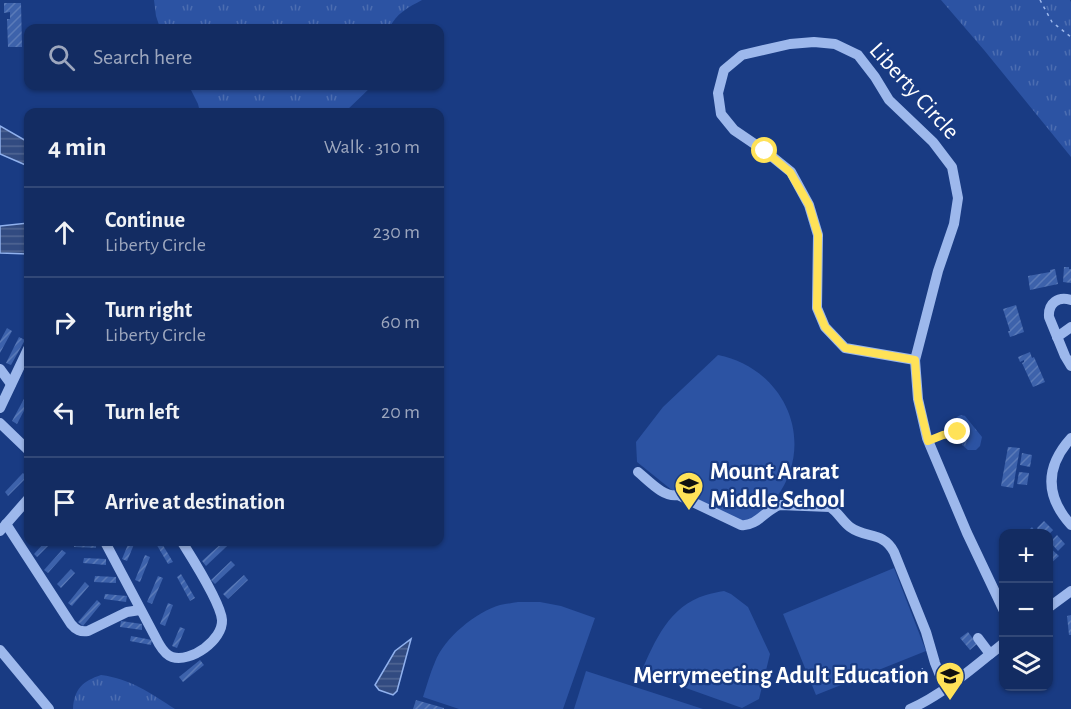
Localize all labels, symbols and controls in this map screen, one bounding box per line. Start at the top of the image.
search box [24,24,444,90]
street label: Liberty Circle [865,38,963,144]
icon: search [45,41,78,74]
text: Search here [93,46,192,68]
text: 4 min [48,134,107,160]
text: Walk · 310 m [324,137,420,157]
route start [751,137,777,163]
text: Continue [105,209,185,231]
icon: ahead [48,216,81,249]
text: 230 m [373,222,420,242]
text: Liberty Circle [105,235,206,255]
text: Turn right [105,299,192,321]
icon: right [48,306,81,339]
text: 60 m [381,312,420,332]
text: Liberty Circle [105,325,206,345]
icon: left [48,396,81,429]
text: Turn left [105,401,179,423]
text: 20 m [381,402,420,422]
route end [944,418,970,444]
place label: Mount Ararat Middle School [710,460,845,512]
school or university icon: Mount Ararat Middle School [673,470,705,512]
icon: arrive [48,486,81,519]
text: Arrive at destination [105,491,285,513]
map controls [999,529,1053,691]
button: + [999,529,1053,583]
button: − [999,583,1053,637]
button: layers [999,637,1053,691]
school or university icon: Merrymeeting Adult Education [934,660,966,702]
place label: Merrymeeting Adult Education [633,664,929,688]

